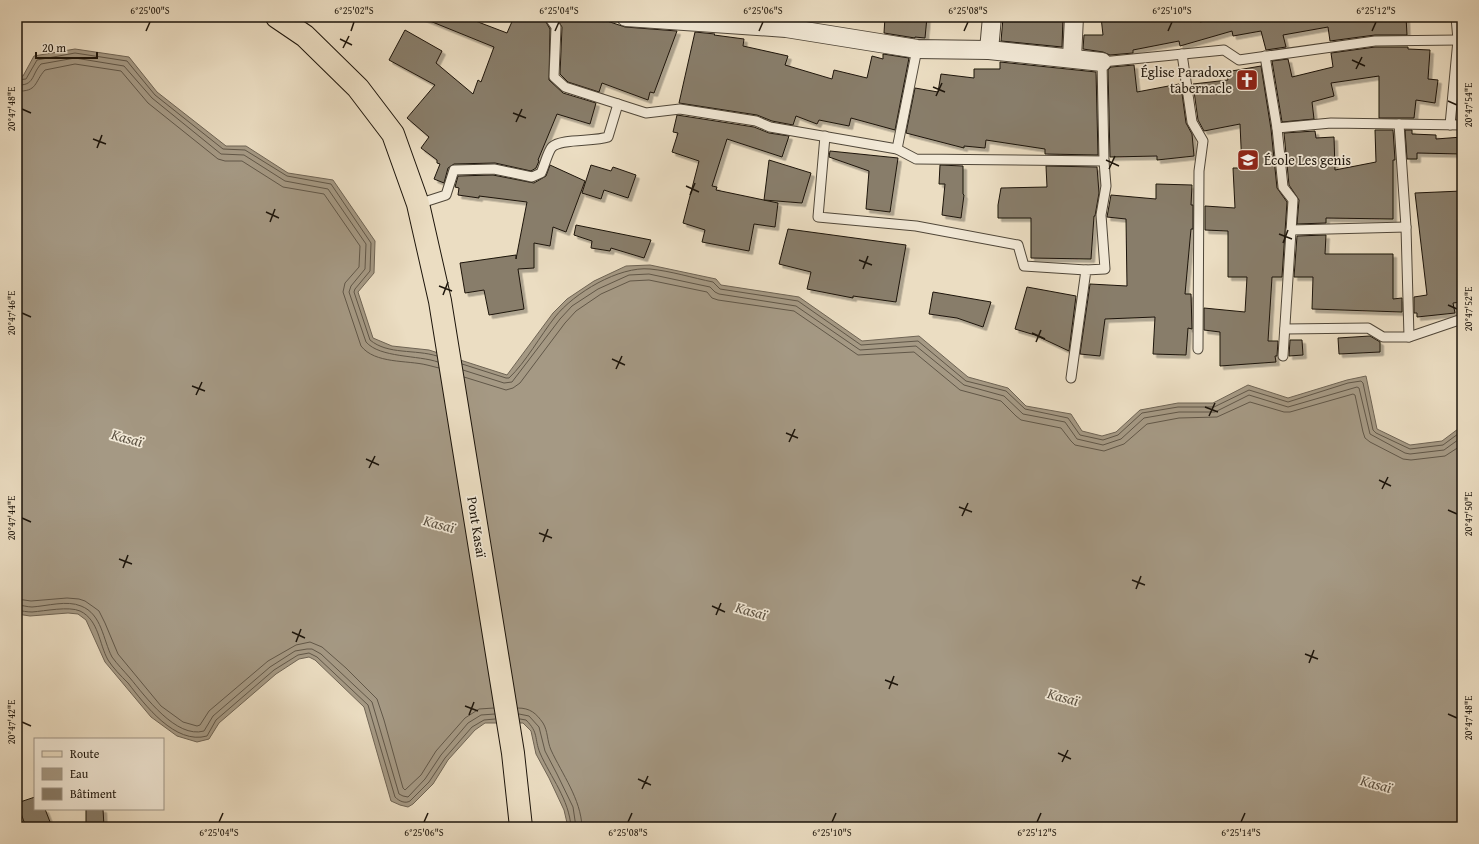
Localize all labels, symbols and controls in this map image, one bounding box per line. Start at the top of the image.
text: 6°25'00"S [130,3,170,18]
text: 6°25'02"S [334,3,374,18]
text: 6°25'04"S [539,3,579,18]
text: 6°25'06"S [743,3,783,18]
text: 6°25'08"S [948,3,988,18]
text: 6°25'10"S [1152,3,1192,18]
text: 6°25'12"S [1356,3,1396,18]
scale bar [36,34,97,60]
text: 20 m [42,39,66,56]
place label: Église Paradoxe tabernacle [1141,62,1232,98]
church icon: Église Paradoxe tabernacle [1234,67,1260,93]
text: 20°47'54"E [1461,83,1476,127]
text: 20°47'48"E [4,87,19,131]
school or university icon: École Les genis [1235,147,1261,173]
place label: École Les genis [1264,150,1351,170]
text: 20°47'52"E [1461,287,1476,331]
text: 20°47'46"E [4,291,19,335]
water label: Kasaï [108,423,146,452]
text: 20°47'50"E [1461,492,1476,536]
street label: Pont Kasaï [462,495,492,560]
text: 20°47'44"E [4,496,19,540]
water label: Kasaï [420,509,458,538]
water label: Kasaï [732,596,770,625]
water label: Kasaï [1044,682,1082,711]
text: 20°47'48"E [1461,696,1476,740]
text: 20°47'42"E [4,700,19,744]
legend [34,738,164,810]
text: Route [70,745,100,762]
text: Eau [70,765,89,782]
water label: Kasaï [1357,769,1395,798]
text: Bâtiment [70,785,117,802]
text: 6°25'04"S [199,825,239,840]
text: 6°25'06"S [404,825,444,840]
text: 6°25'08"S [608,825,648,840]
text: 6°25'10"S [812,825,852,840]
text: 6°25'12"S [1017,825,1057,840]
text: 6°25'14"S [1221,825,1261,840]

